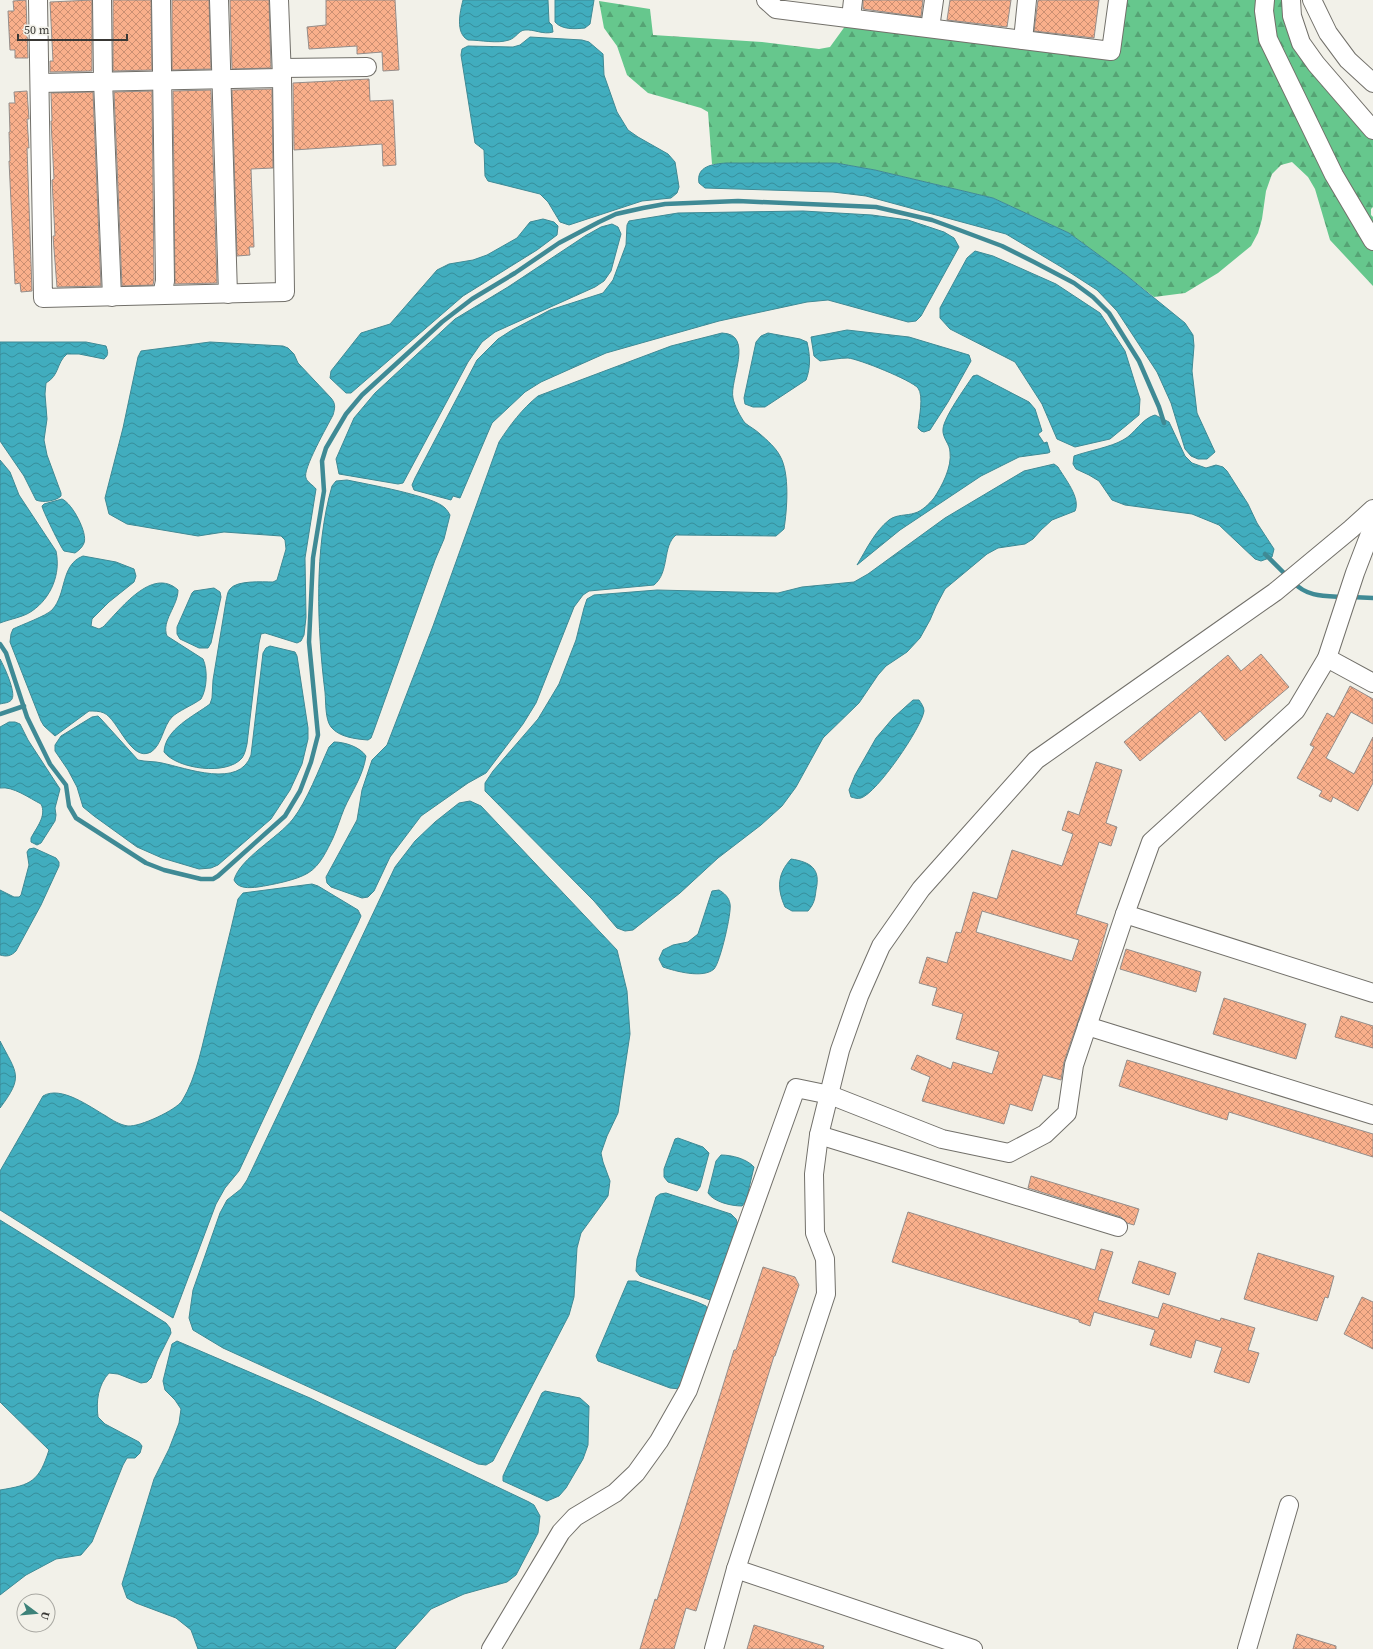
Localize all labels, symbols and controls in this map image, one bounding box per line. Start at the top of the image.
scale bar [18,16,127,42]
text: 50 m [24,22,50,38]
north arrow [16,1593,56,1633]
text: U [37,1610,53,1622]

